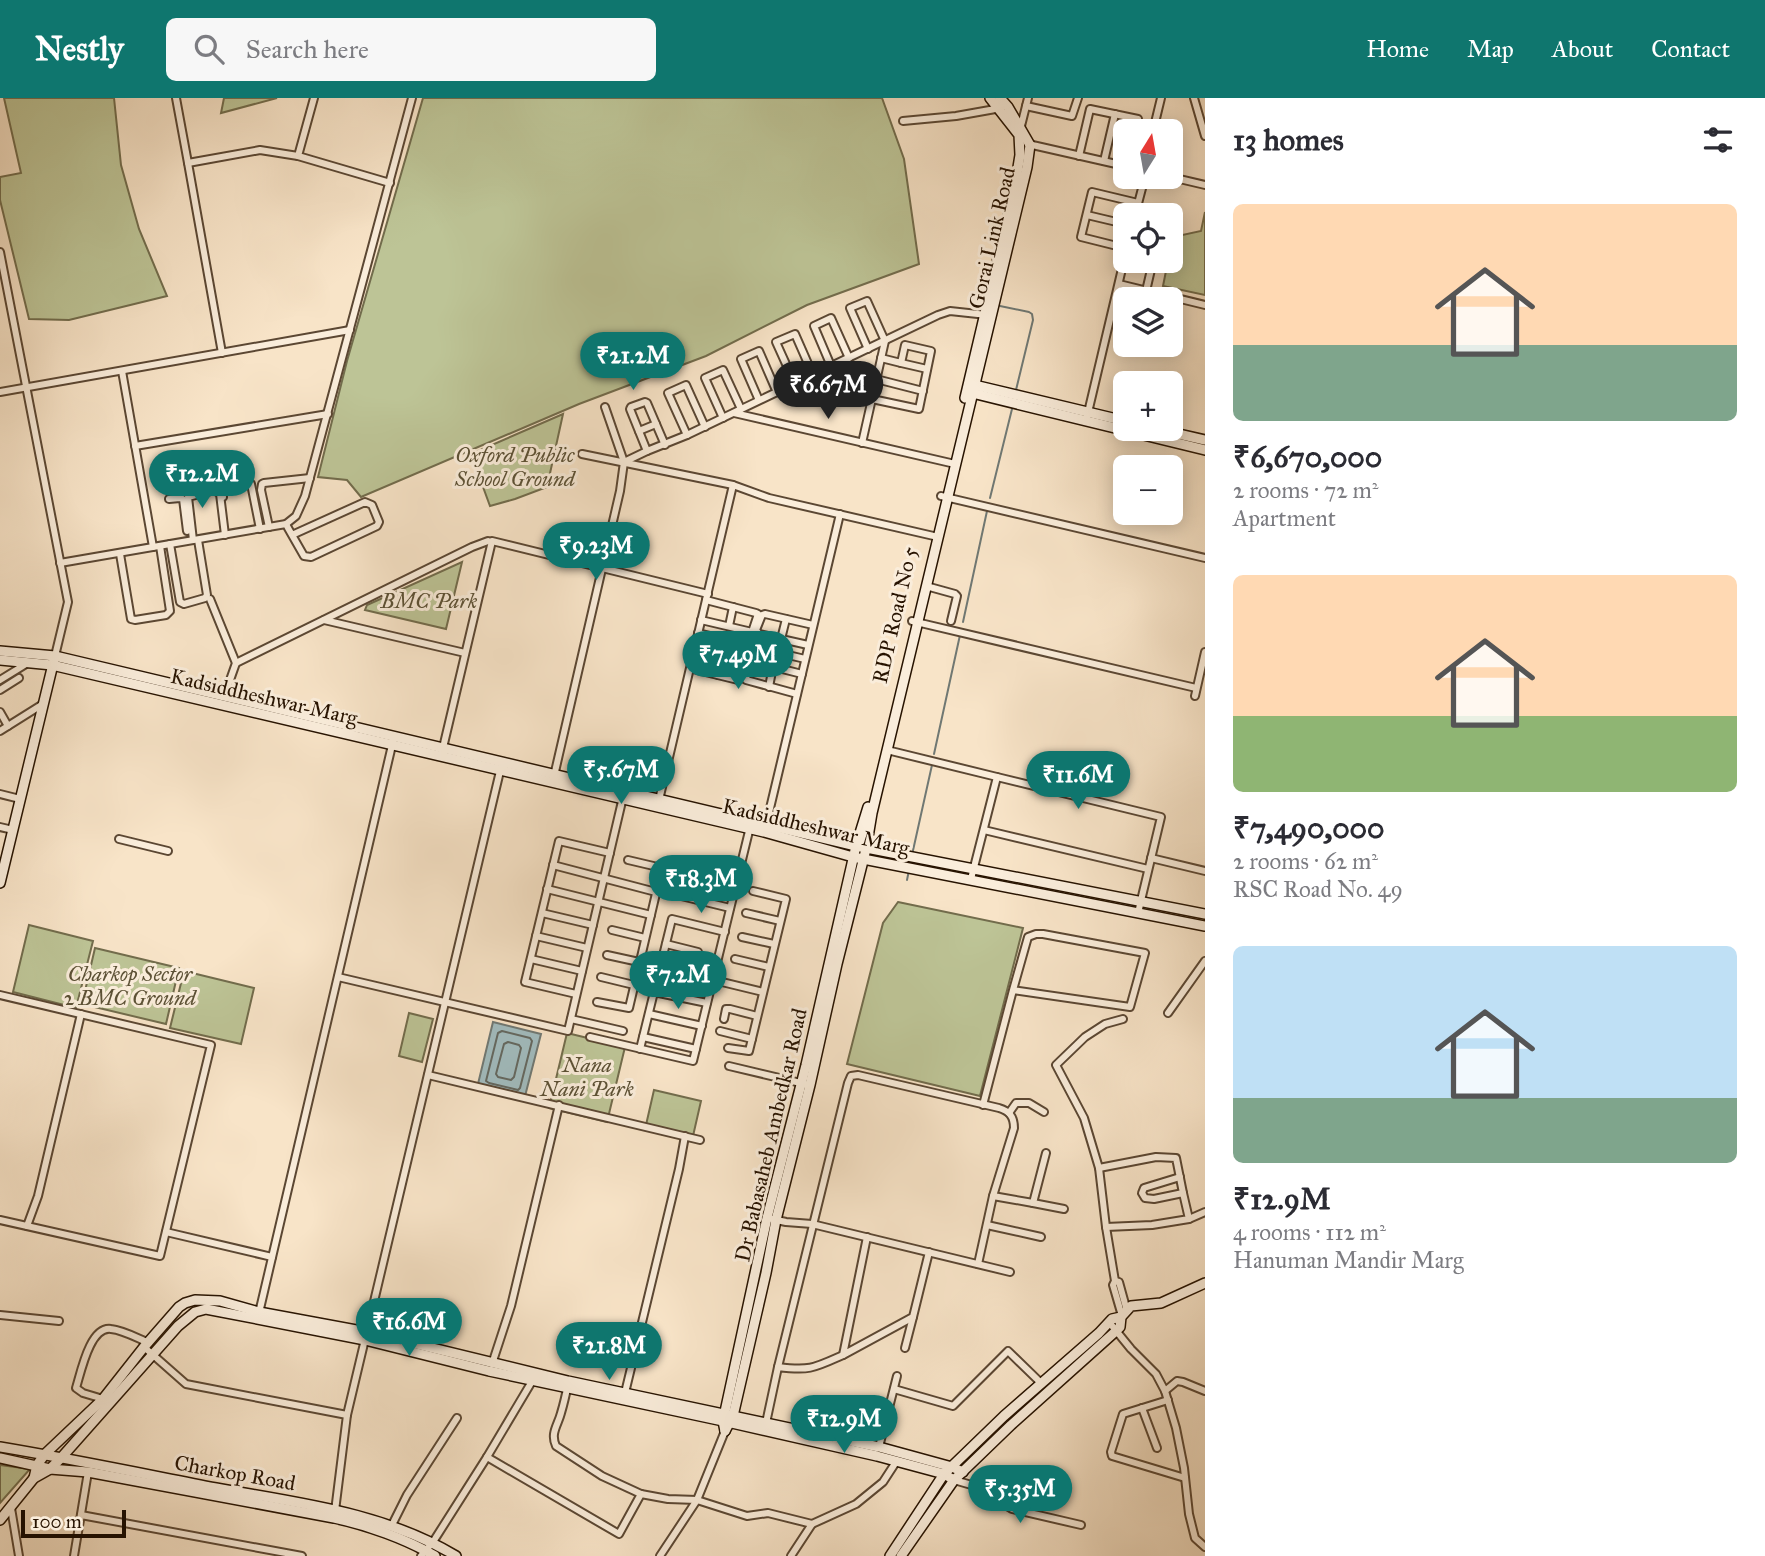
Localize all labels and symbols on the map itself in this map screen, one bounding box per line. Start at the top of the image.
north arrow [1113,119,1183,189]
street label: Gorai Link Road [963,164,1021,311]
pin: ₹21.2M [576,332,690,392]
pin: ₹6.67M [771,362,885,421]
park label: Oxford Public School Ground [454,442,577,492]
pin: ₹12.2M [145,450,259,510]
pin: ₹9.23M [539,522,653,582]
street label: RDP Road No 5 [867,544,923,686]
park label: BMC Park [380,588,478,614]
pin: ₹7.49M [681,632,795,691]
street label: Kadsiddheshwar Marg [168,663,360,731]
pin: ₹5.67M [564,746,678,806]
pin: ₹11.6M [1021,752,1135,811]
street label: Kadsiddheshwar Marg [720,793,912,861]
pin: ₹18.3M [644,856,758,915]
pin: ₹7.2M [629,951,727,1011]
park label: Charkop Sector 2 BMC Ground [64,961,198,1011]
street label: Dr Babasaheb Ambedkar Road [729,1005,813,1264]
park label: Nana Nani Park [539,1052,634,1102]
pin: ₹16.6M [352,1298,466,1358]
pin: ₹21.8M [552,1322,666,1382]
pin: ₹12.9M [787,1396,901,1455]
street label: Charkop Road [172,1450,298,1497]
pin: ₹5.35M [963,1466,1077,1525]
scale bar [21,1507,126,1539]

